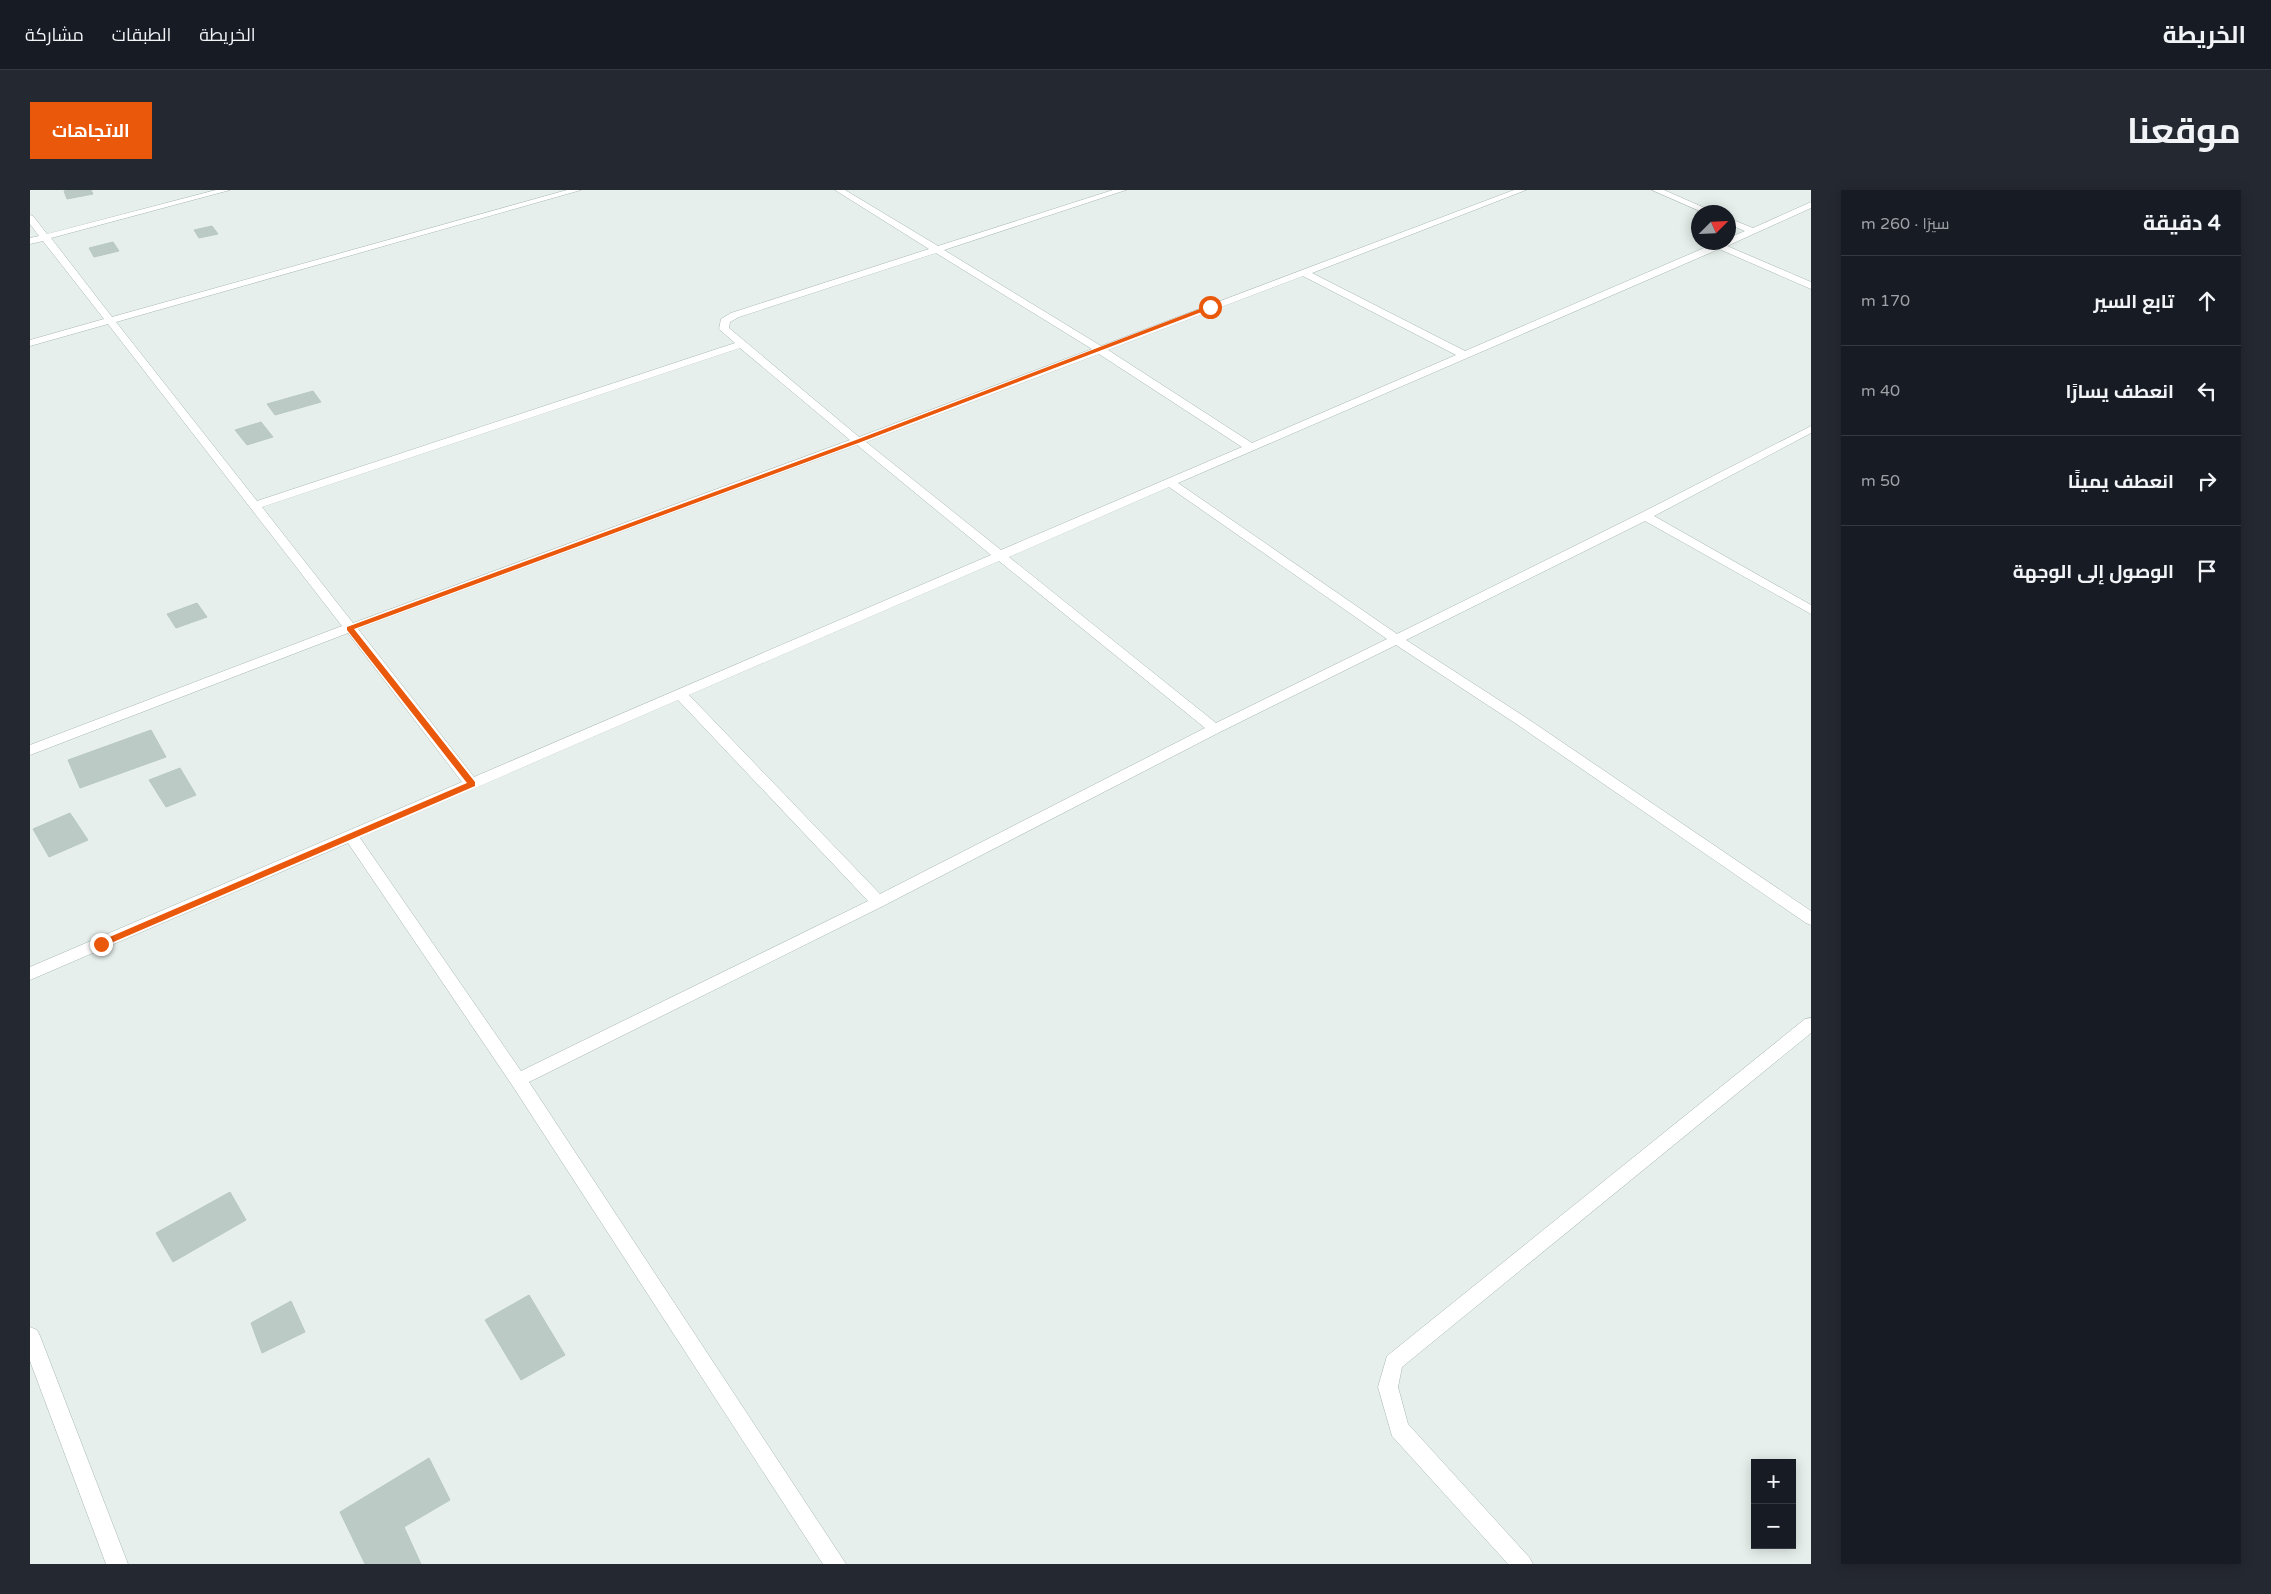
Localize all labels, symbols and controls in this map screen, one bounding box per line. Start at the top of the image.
text: الخريطة [2163,21,2246,50]
text: مشاركة [25,24,84,46]
text: الطبقات [112,24,171,46]
text: الخريطة [199,24,256,46]
button: الاتجاهات [30,102,152,159]
text: موقعنا [2127,111,2241,153]
north arrow [1691,205,1736,250]
text: 4 دقيقة [2143,211,2221,236]
text: سيرًا · 260 m [1861,214,1950,234]
icon: ahead [2193,287,2221,315]
text: 170 m [1861,291,1910,311]
text: تابع السير [2094,291,2174,313]
route start [1199,296,1222,319]
icon: left [2193,377,2221,405]
text: 40 m [1861,381,1900,401]
text: انعطف يسارًا [2065,381,2174,403]
icon: right [2193,467,2221,495]
text: 50 m [1861,471,1900,491]
text: انعطف يمينًا [2068,471,2174,493]
icon: arrive [2193,557,2221,585]
text: الوصول إلى الوجهة [2013,561,2174,583]
route end [90,933,113,956]
map controls [1751,1459,1796,1549]
button: + [1751,1459,1796,1504]
button: − [1751,1504,1796,1549]

